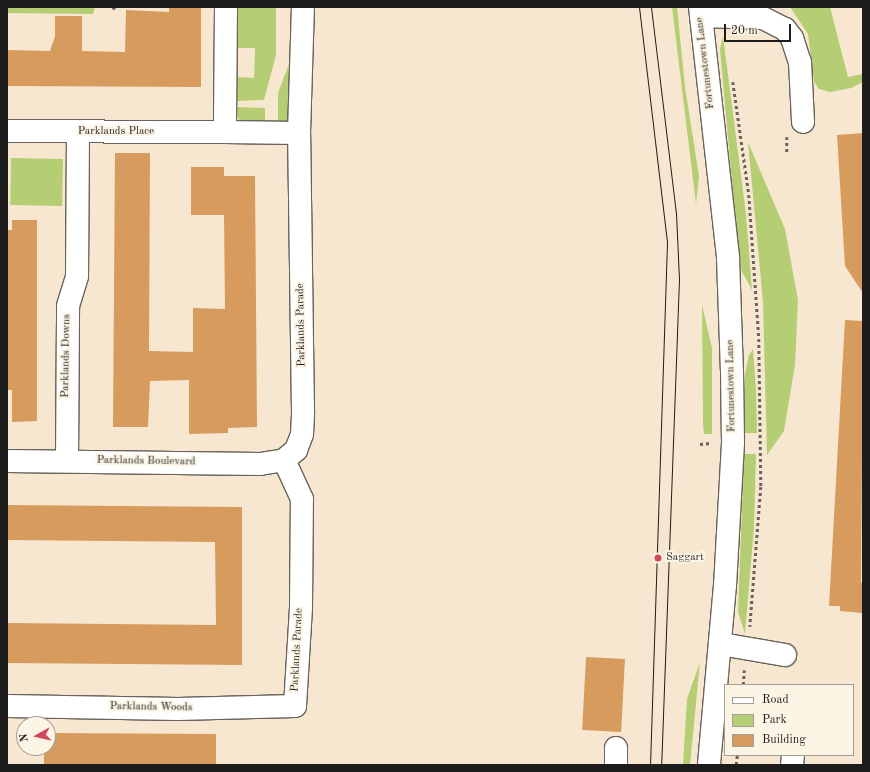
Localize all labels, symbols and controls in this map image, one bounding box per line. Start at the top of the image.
street label: Fortunestown Lane [694,16,718,110]
scale bar [726,16,793,42]
text: 20 m [731,25,758,37]
street label: Parklands Place [78,125,154,139]
street label: Parklands Parade [295,283,309,367]
street label: Parklands Downs [60,314,74,398]
street label: Fortunestown Lane [725,340,739,432]
street label: Parklands Boulevard [97,455,195,469]
place label: Saggart [666,551,704,565]
marker: Saggart [653,553,663,563]
street label: Parklands Parade [289,608,307,692]
legend [724,684,854,756]
text: Road [762,694,789,706]
street label: Parklands Woods [110,701,192,715]
text: Park [762,714,787,726]
north arrow [16,716,56,756]
text: N [19,733,31,743]
text: Building [762,734,806,746]

